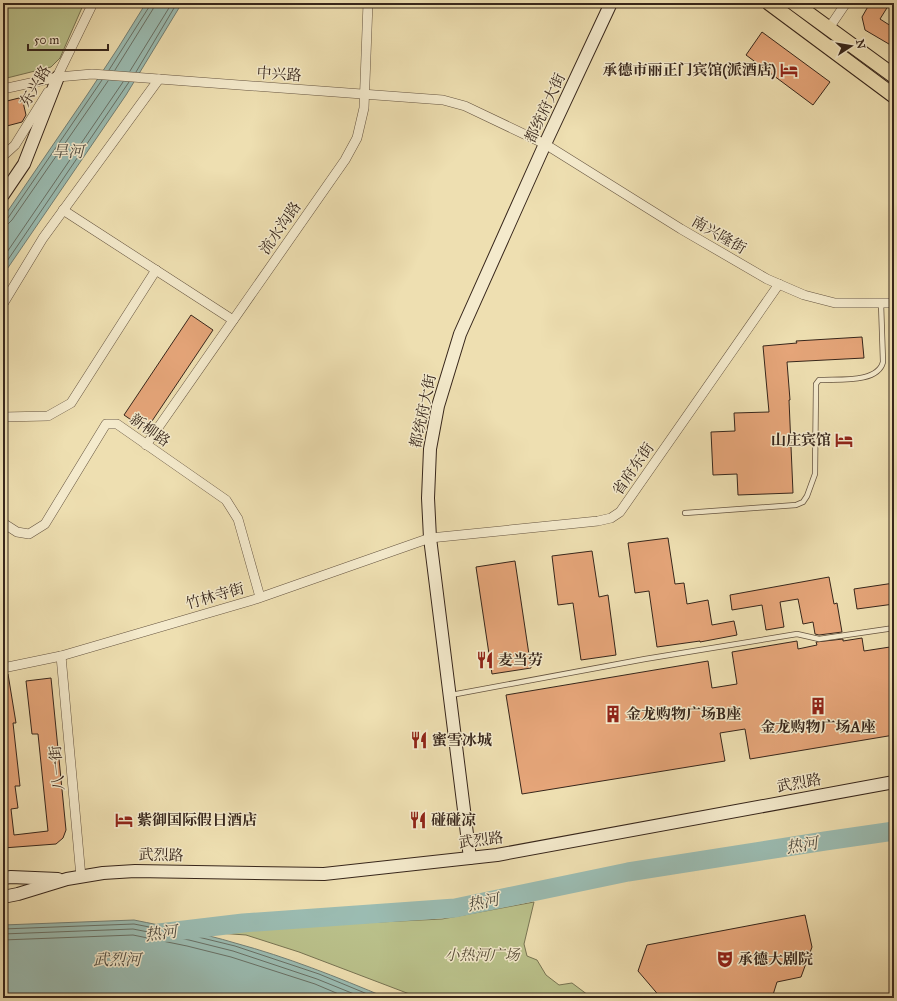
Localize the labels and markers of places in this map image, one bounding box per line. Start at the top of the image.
hotel icon: 承德市丽正门宾馆(派酒店) [779,60,799,80]
place label: 承德市丽正门宾馆(派酒店) [603,61,776,80]
hotel icon: 山庄宾馆 [834,430,854,450]
place label: 山庄宾馆 [771,431,831,449]
restaurant icon: 麦当劳 [475,650,495,670]
place label: 麦当劳 [498,651,543,669]
building icon: 金龙购物广场A座 [808,696,828,716]
building icon: 金龙购物广场B座 [603,704,623,724]
place label: 金龙购物广场B座 [626,705,741,723]
place label: 金龙购物广场A座 [760,718,876,736]
restaurant icon: 蜜雪冰城 [409,730,429,750]
place label: 蜜雪冰城 [432,731,492,749]
hotel icon: 紫御国际假日酒店 [114,810,134,830]
restaurant icon: 碰碰凉 [408,810,428,830]
place label: 紫御国际假日酒店 [137,811,257,829]
place label: 碰碰凉 [431,811,476,829]
theatre icon: 承德大剧院 [715,949,735,969]
place label: 承德大剧院 [738,950,813,968]

